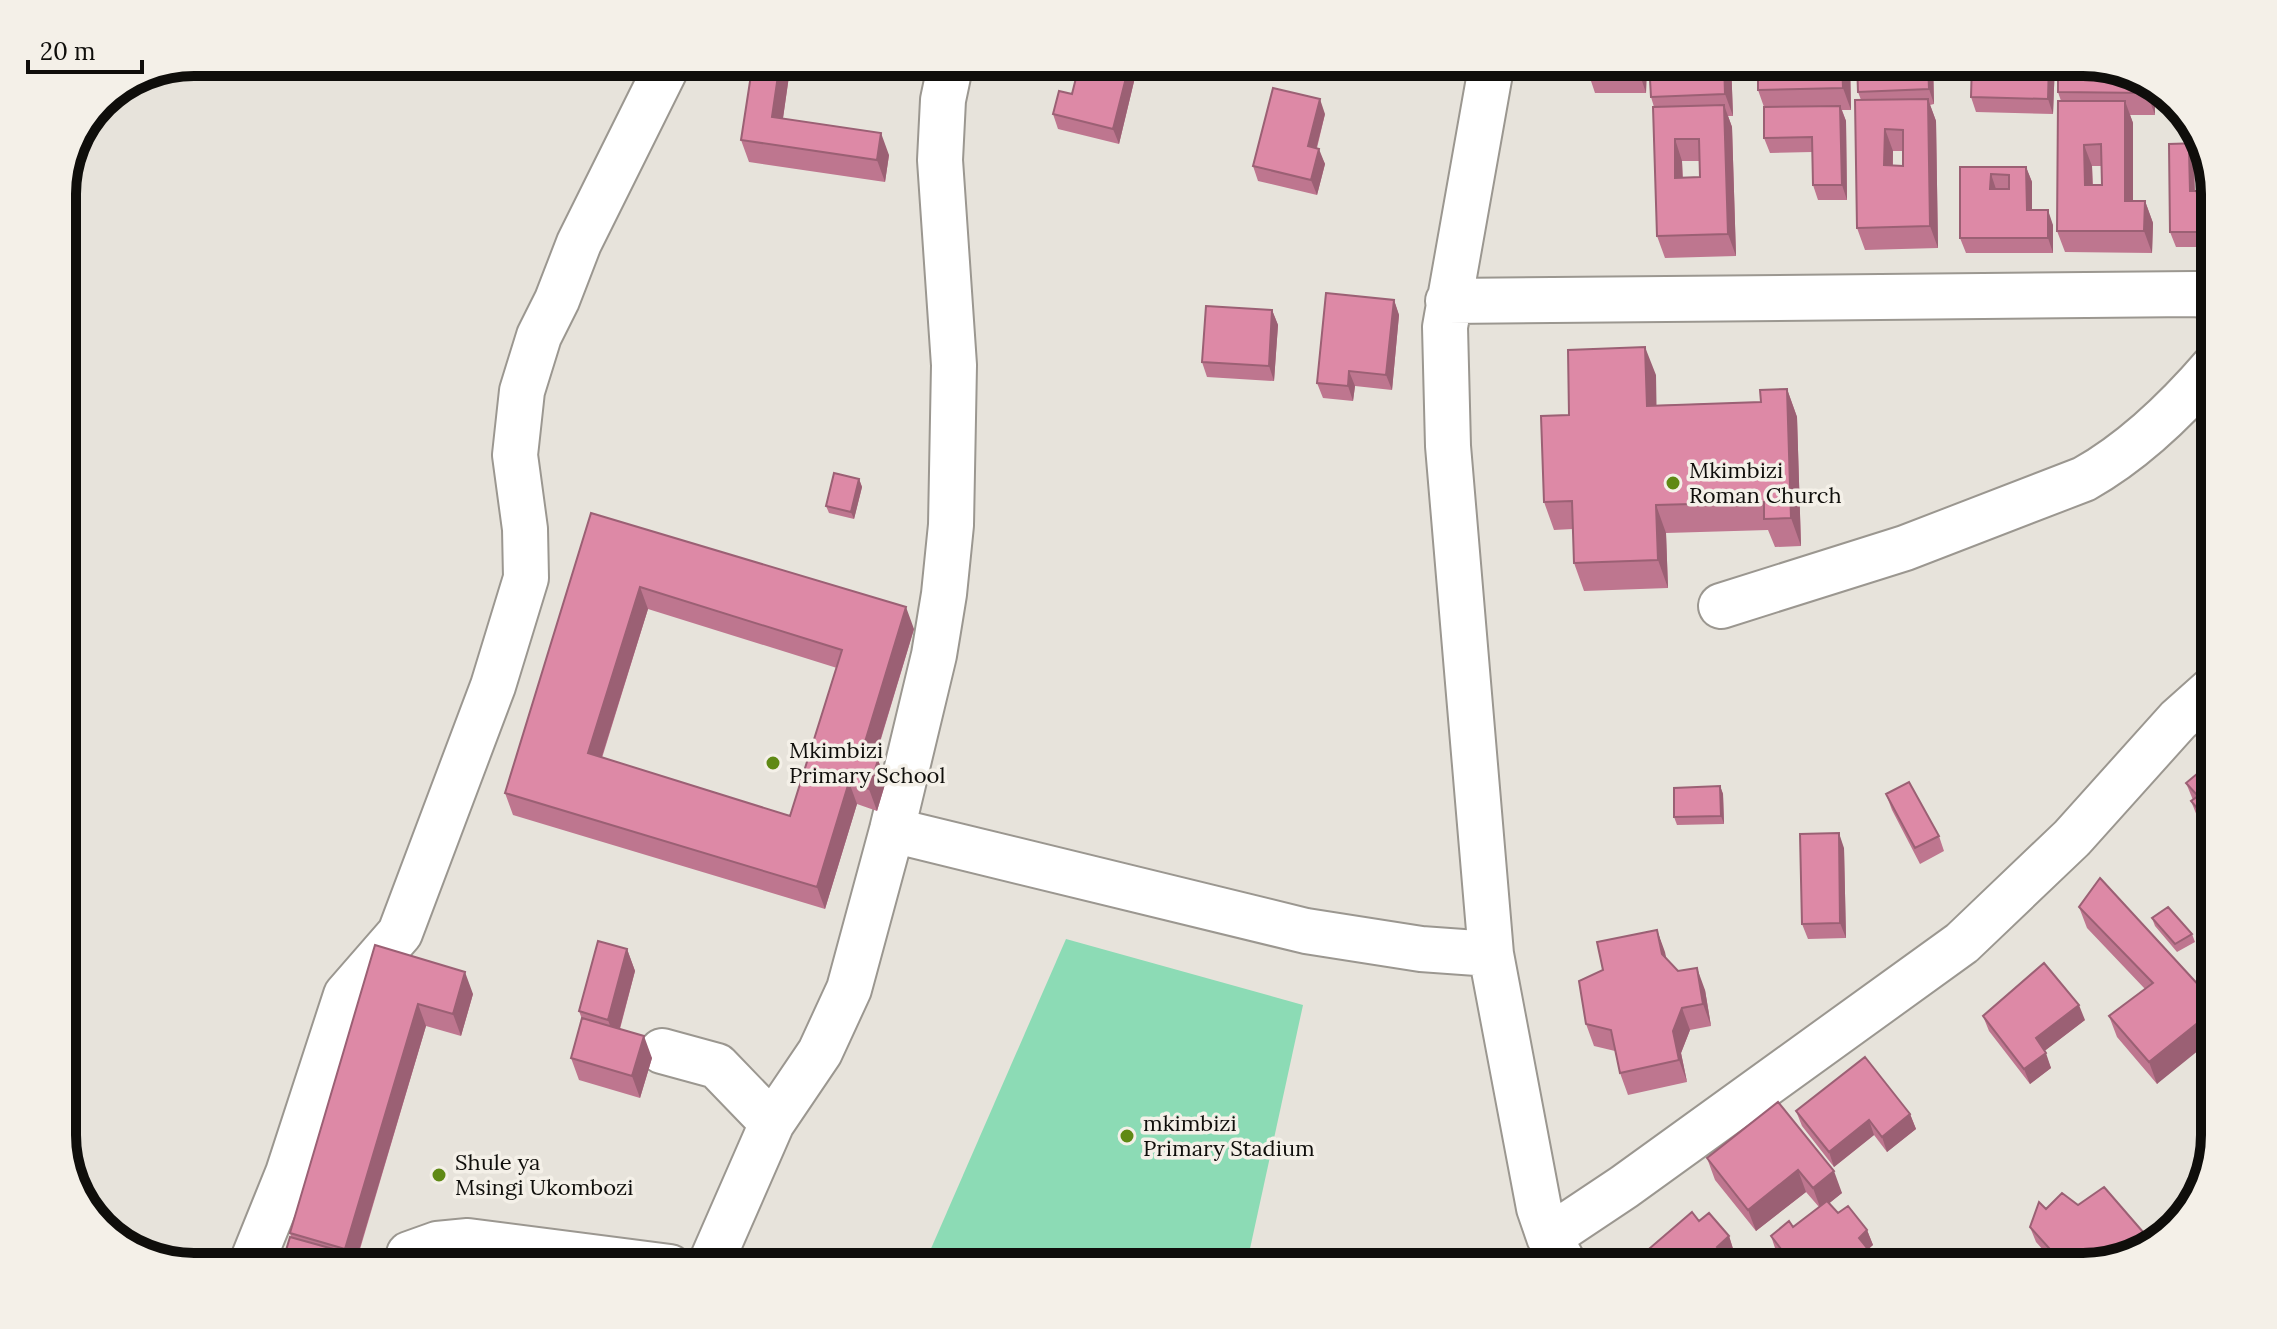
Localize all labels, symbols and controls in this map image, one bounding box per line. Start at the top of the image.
scale bar [28,24,142,74]
text: 20 m [40,36,96,67]
place label: Mkimbizi Roman Church [1689,456,1842,509]
marker: Mkimbizi Roman Church [1664,474,1682,492]
place label: Mkimbizi Primary School [789,736,945,789]
marker: Mkimbizi Primary School [764,754,782,772]
place label: mkimbizi Primary Stadium [1143,1109,1315,1162]
marker: mkimbizi Primary Stadium [1118,1127,1136,1145]
place label: Shule ya Msingi Ukombozi [455,1148,633,1201]
marker: Shule ya Msingi Ukombozi [430,1166,448,1184]

